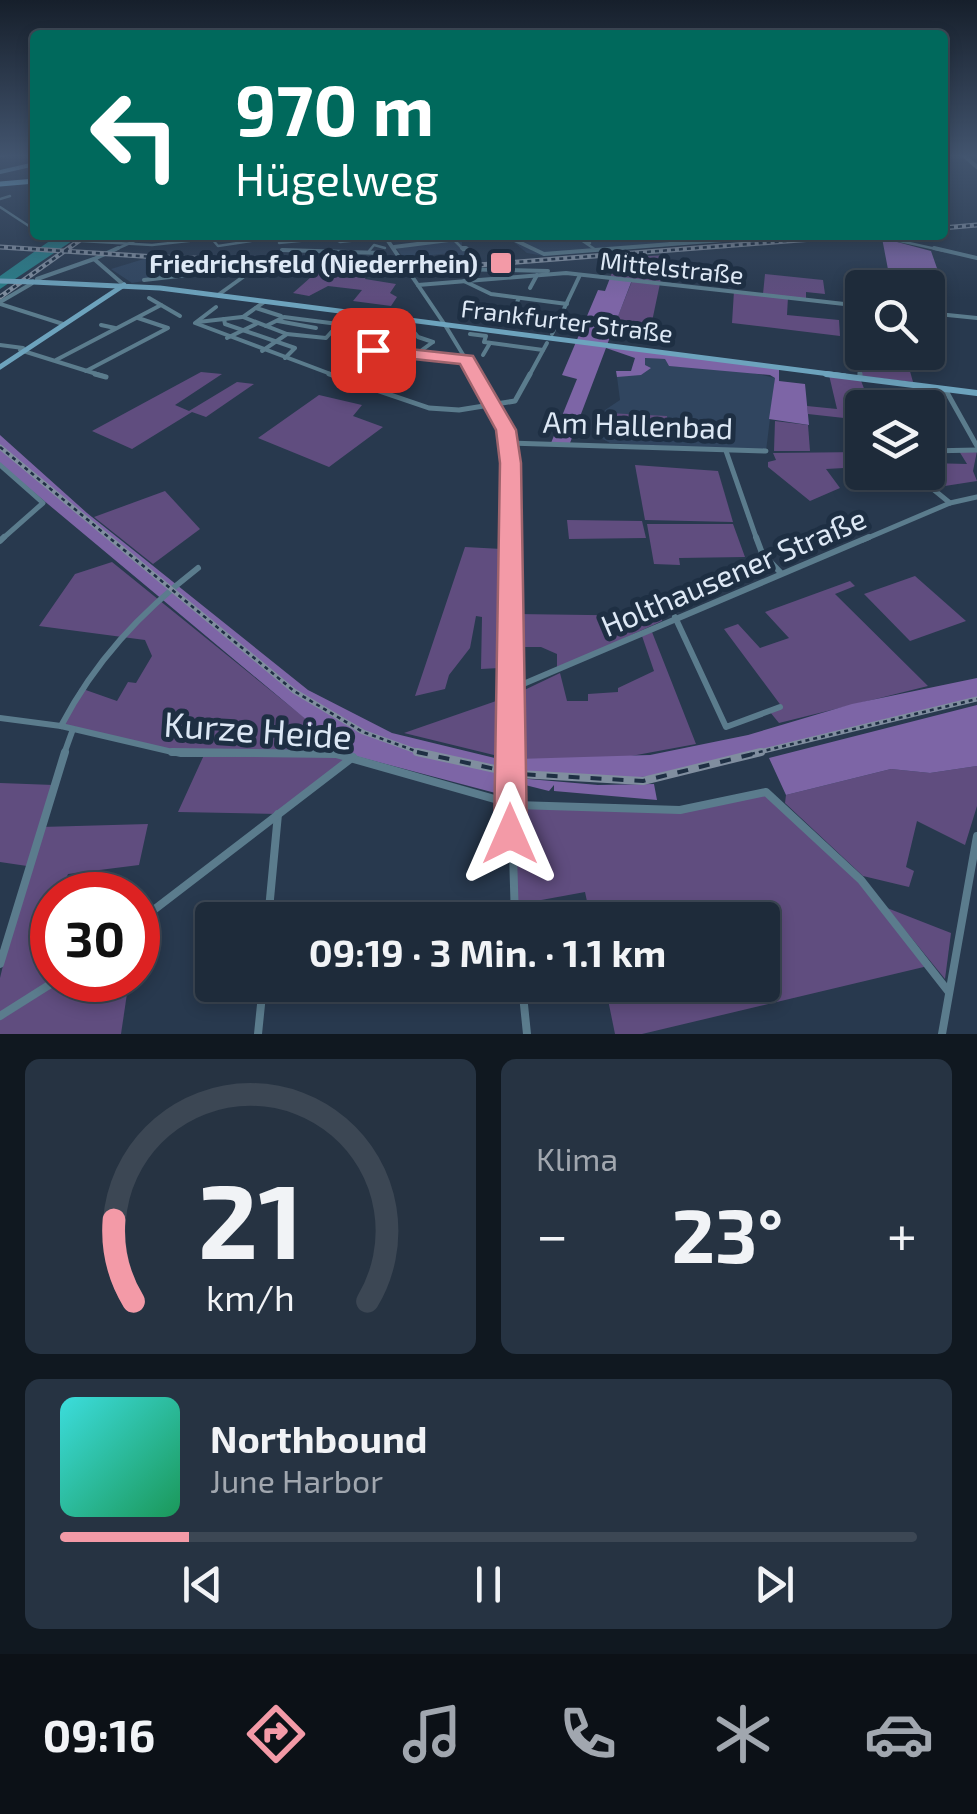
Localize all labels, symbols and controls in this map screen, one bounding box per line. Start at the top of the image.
text: 970 m [235,66,434,150]
icon: left [70,70,200,200]
text: Hügelweg [235,151,439,205]
street label: Mittelstraße [599,245,745,289]
place label: Friedrichsfeld (Niederrhein) [149,248,478,278]
marker: Friedrichsfeld (Niederrhein) [488,250,514,276]
map controls [845,270,945,490]
button: search [845,270,945,370]
street label: Frankfurter Straße [459,292,675,348]
pin [331,308,416,393]
icon: arrive [346,323,401,378]
button: layers [845,390,945,490]
street label: Am Hallenbad [542,403,734,445]
street label: Holthausener Straße [595,499,871,643]
street label: Kurze Heide [162,701,354,757]
position arrow [458,782,562,886]
speed limit sign: 30 [30,872,160,1002]
text: 09:19 · 3 Min. · 1.1 km [309,929,666,975]
text: Klima [536,1139,618,1177]
text: 21 [198,1155,303,1280]
text: 23° [671,1188,783,1278]
text: − [536,1200,568,1266]
text: + [887,1200,917,1266]
text: km/h [206,1275,295,1318]
text: Northbound [210,1415,428,1461]
text: June Harbor [210,1461,383,1499]
icon: previous [175,1557,230,1612]
icon: pause [461,1557,516,1612]
icon: next [747,1557,802,1612]
icon: directions [241,1699,311,1769]
icon: music [397,1699,467,1769]
icon: phone [553,1699,623,1769]
icon: climate [708,1699,778,1769]
icon: car [864,1699,934,1769]
text: 09:16 [43,1707,155,1761]

